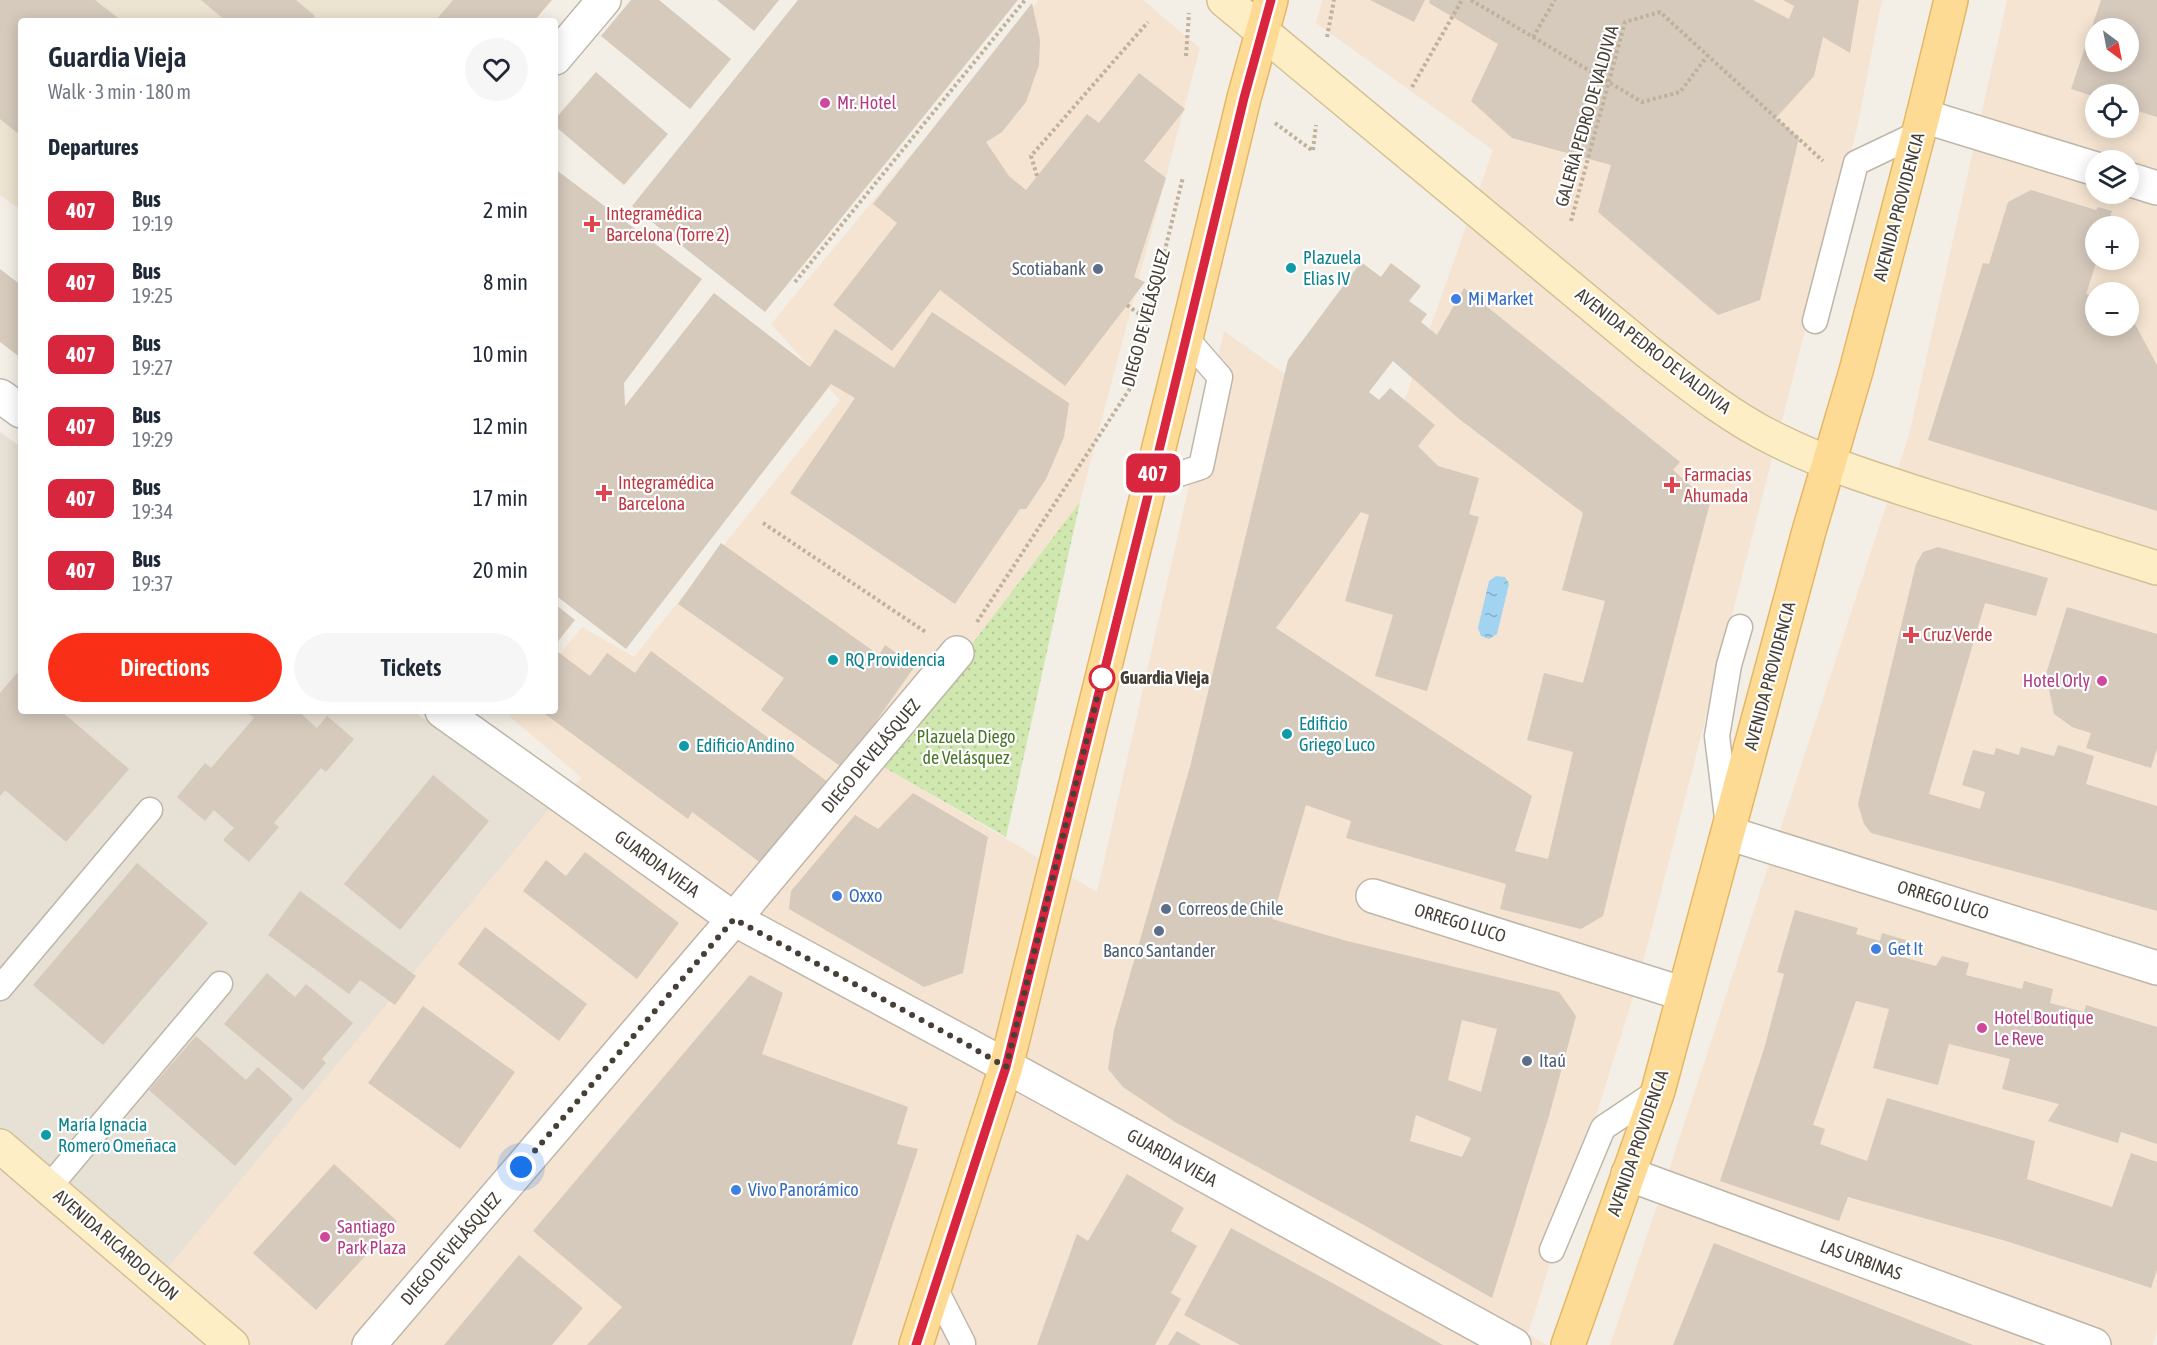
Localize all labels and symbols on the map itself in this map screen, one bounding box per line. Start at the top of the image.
north arrow [2085,18,2139,72]
street label: GALERÍA PEDRO DE VALDIVIA [1551,23,1623,209]
place label: Mr. Hotel [837,92,896,113]
marker: Mr. Hotel [818,96,832,110]
street label: AVENIDA PROVIDENCIA [1869,130,1928,283]
place label: Integramédica Barcelona (Torre 2) [606,203,729,245]
marker: Integramédica Barcelona (Torre 2) [583,215,601,233]
street label: DIEGO DE VELÁSQUEZ [1117,247,1174,389]
place label: Plazuela Elias IV [1303,247,1361,289]
place label: Scotiabank [1012,258,1086,279]
marker: Plazuela Elias IV [1284,261,1298,275]
marker: Scotiabank [1091,262,1105,276]
street label: AVENIDA PEDRO DE VALDIVIA [1571,283,1735,418]
place label: Mi Market [1468,288,1533,309]
marker: Mi Market [1449,292,1463,306]
line badge: 407 [1118,454,1188,492]
place label: Farmacias Ahumada [1684,464,1751,506]
place label: Integramédica Barcelona [618,472,714,514]
marker: Farmacias Ahumada [1665,478,1679,492]
marker: Integramédica Barcelona [595,484,613,502]
street label: AVENIDA PROVIDENCIA [1740,599,1799,752]
place label: Cruz Verde [1923,624,1993,645]
marker: Cruz Verde [1904,628,1918,642]
place label: RQ Providencia [845,649,945,670]
marker: RQ Providencia [826,653,840,667]
marker: Guardia Vieja [1089,665,1115,691]
place label: Guardia Vieja [1120,667,1209,688]
place label: Hotel Orly [2023,670,2090,691]
marker: Hotel Orly [2095,674,2109,688]
street label: DIEGO DE VELÁSQUEZ [817,695,924,817]
place label: Edificio Griego Luco [1299,713,1375,755]
park label: Plazuela Diego de Velásquez [916,726,1016,768]
marker: Edificio Griego Luco [1280,727,1294,741]
place label: Edificio Andino [696,735,795,756]
marker: Edificio Andino [677,739,691,753]
street label: GUARDIA VIEJA [611,826,704,901]
street label: ORREGO LUCO [1895,876,1991,923]
place label: Oxxo [849,885,882,906]
marker: Oxxo [830,889,844,903]
place label: Correos de Chile [1178,898,1283,919]
street label: ORREGO LUCO [1412,899,1508,946]
marker: Correos de Chile [1159,902,1173,916]
marker: Banco Santander [1152,924,1166,938]
place label: Get It [1888,938,1923,959]
place label: Banco Santander [1103,940,1216,961]
marker: Get It [1869,942,1883,956]
place label: Hotel Boutique Le Reve [1994,1007,2094,1049]
marker: Hotel Boutique Le Reve [1975,1021,1989,1035]
place label: Itaú [1539,1050,1566,1071]
marker: Itaú [1520,1054,1534,1068]
street label: AVENIDA PROVIDENCIA [1603,1067,1672,1218]
place label: María Ignacia Romero Omeñaca [58,1114,177,1156]
street label: GUARDIA VIEJA [1124,1124,1221,1191]
marker: María Ignacia Romero Omeñaca [39,1128,53,1142]
your location [506,1152,536,1182]
place label: Vivo Panorámico [748,1179,859,1200]
marker: Vivo Panorámico [729,1183,743,1197]
street label: AVENIDA RICARDO LYON [50,1185,183,1305]
street label: DIEGO DE VELÁSQUEZ [396,1188,505,1309]
place label: Santiago Park Plaza [337,1216,406,1258]
marker: Santiago Park Plaza [318,1230,332,1244]
street label: LAS URBINAS [1817,1235,1905,1284]

